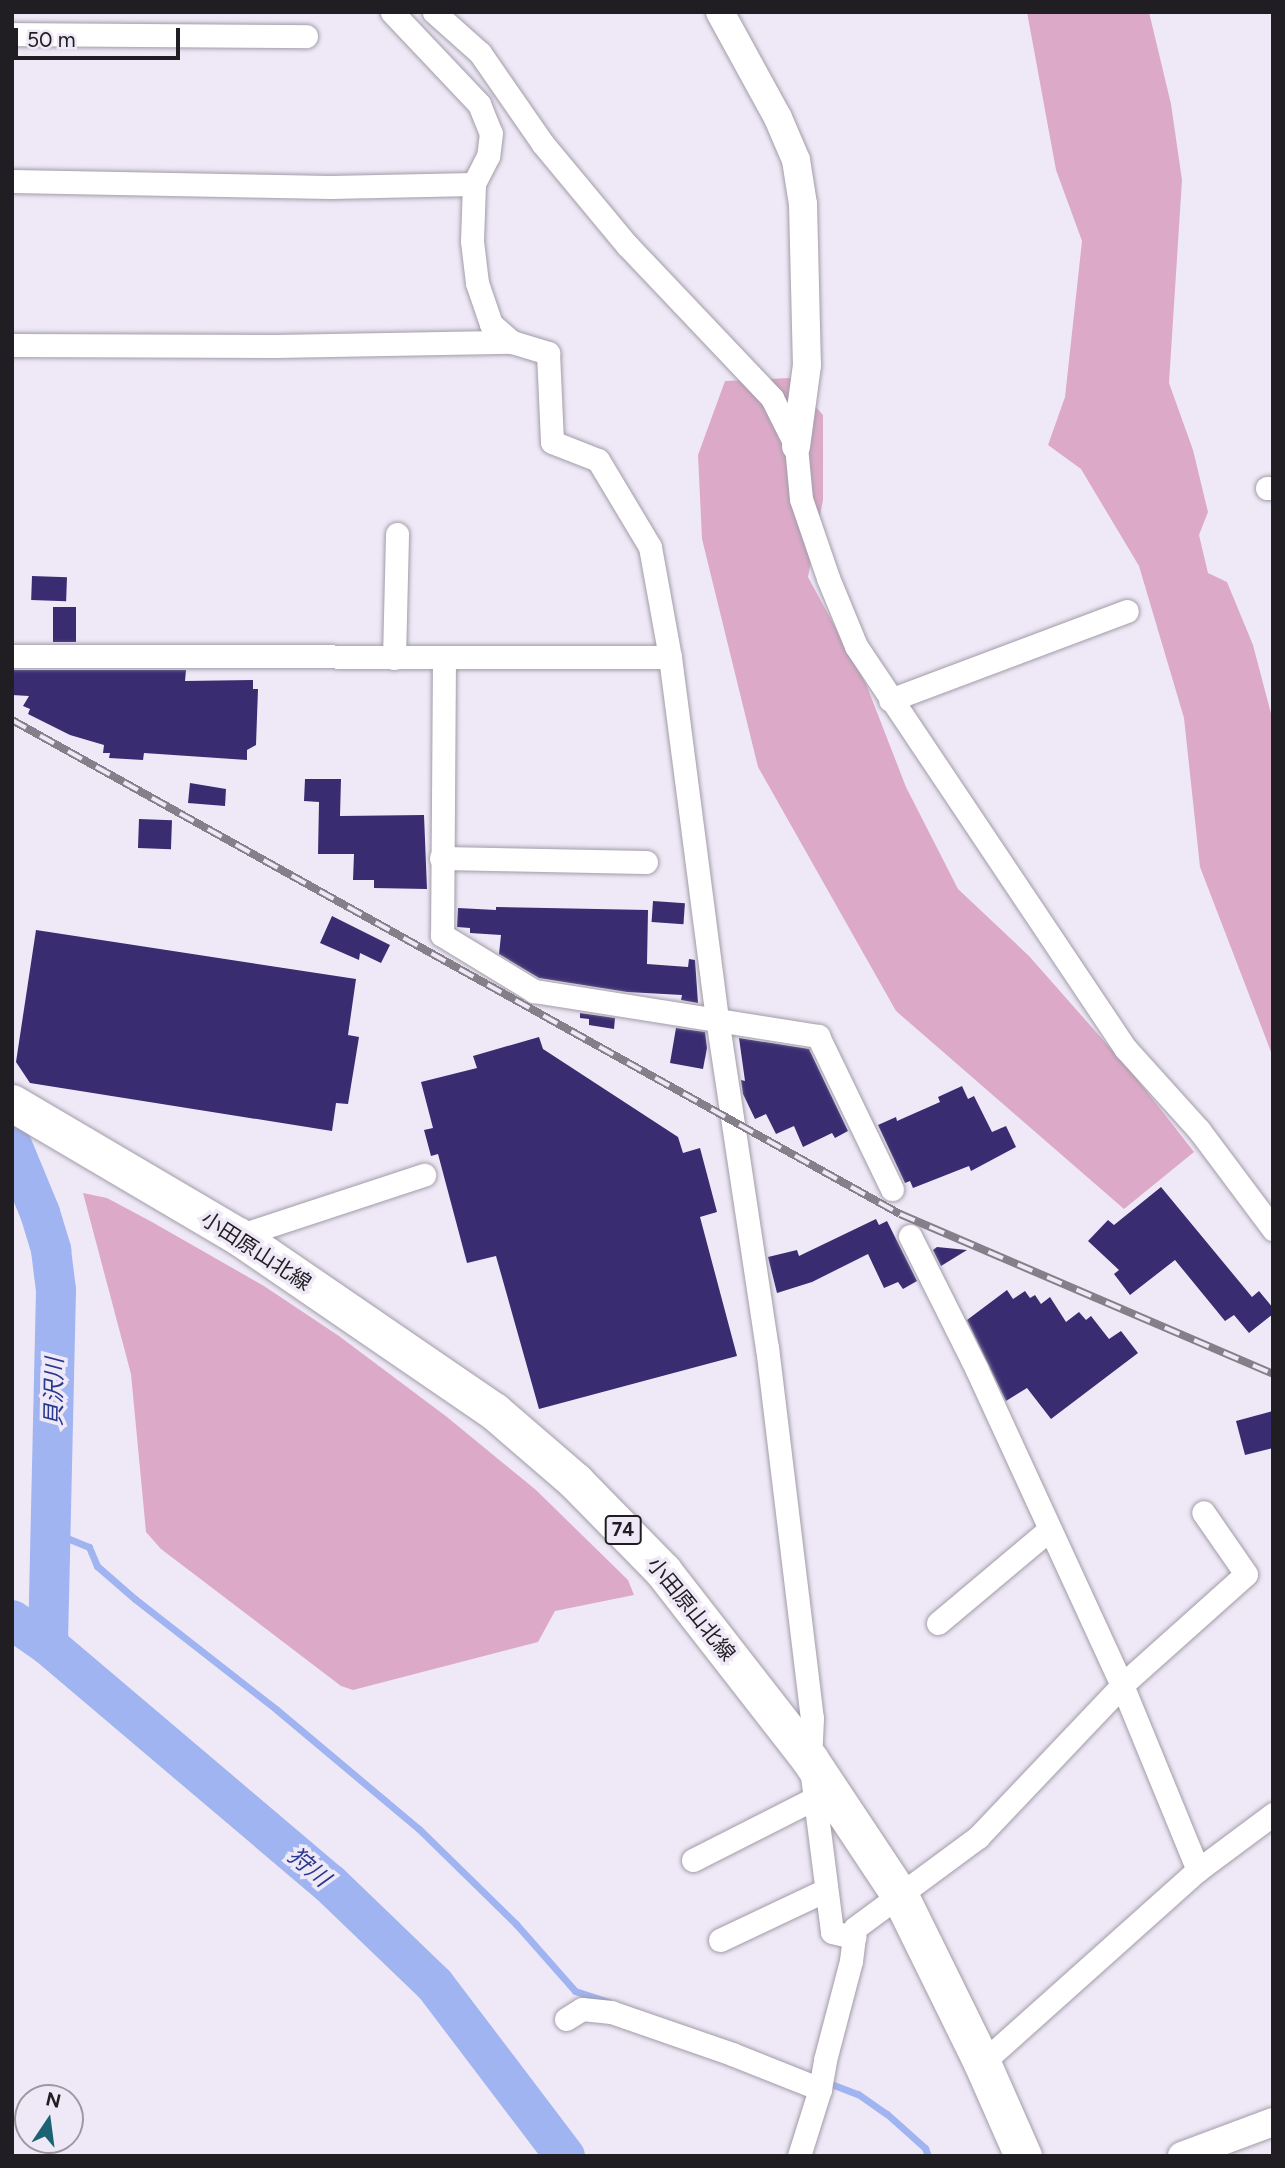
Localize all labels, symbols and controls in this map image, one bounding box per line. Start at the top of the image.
scale bar [18,14,184,58]
text: 50 m [27,27,76,52]
street label: 小田原山北線 [196,1206,316,1296]
water label: 貝沢川 [40,1357,68,1427]
road number: 74 [604,1514,642,1546]
street label: 小田原山北線 [642,1552,740,1666]
water label: 狩川 [283,1842,335,1892]
north arrow [14,2084,84,2154]
text: N [44,2087,63,2113]

